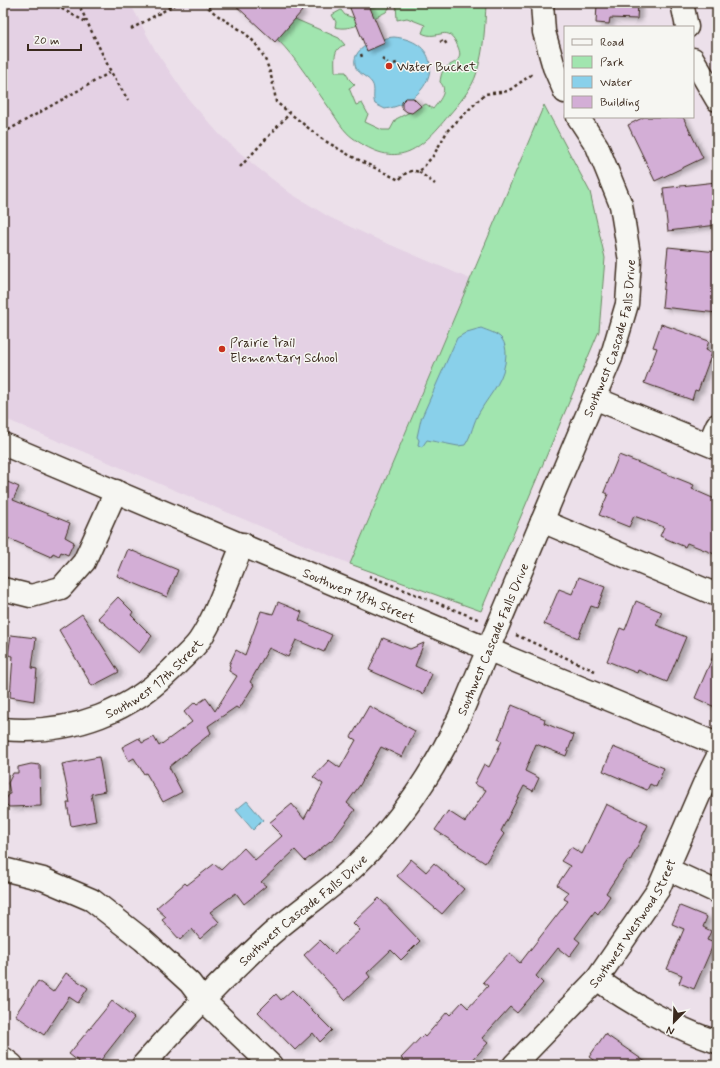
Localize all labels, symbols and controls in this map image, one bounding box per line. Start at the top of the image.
scale bar [28,26,81,52]
legend [564,26,694,118]
text: 20 m [34,33,60,49]
text: Road [600,35,624,51]
text: Park [600,55,624,71]
place label: Water Bucket [397,59,477,76]
marker: Water Bucket [384,61,394,71]
text: Water [600,75,632,91]
text: Building [600,95,640,112]
street label: Southwest Cascade Falls Drive [580,259,640,420]
place label: Prairie Trail Elementary School [230,335,338,367]
marker: Prairie Trail Elementary School [217,344,227,354]
street label: Southwest Cascade Falls Drive [454,561,534,718]
street label: Southwest 18th Street [300,565,418,628]
street label: Southwest 17th Street [103,636,208,723]
street label: Southwest Cascade Falls Drive [236,851,372,970]
street label: Southwest Westwood Street [586,856,681,992]
north arrow [654,1002,694,1042]
text: N [664,1022,677,1038]

